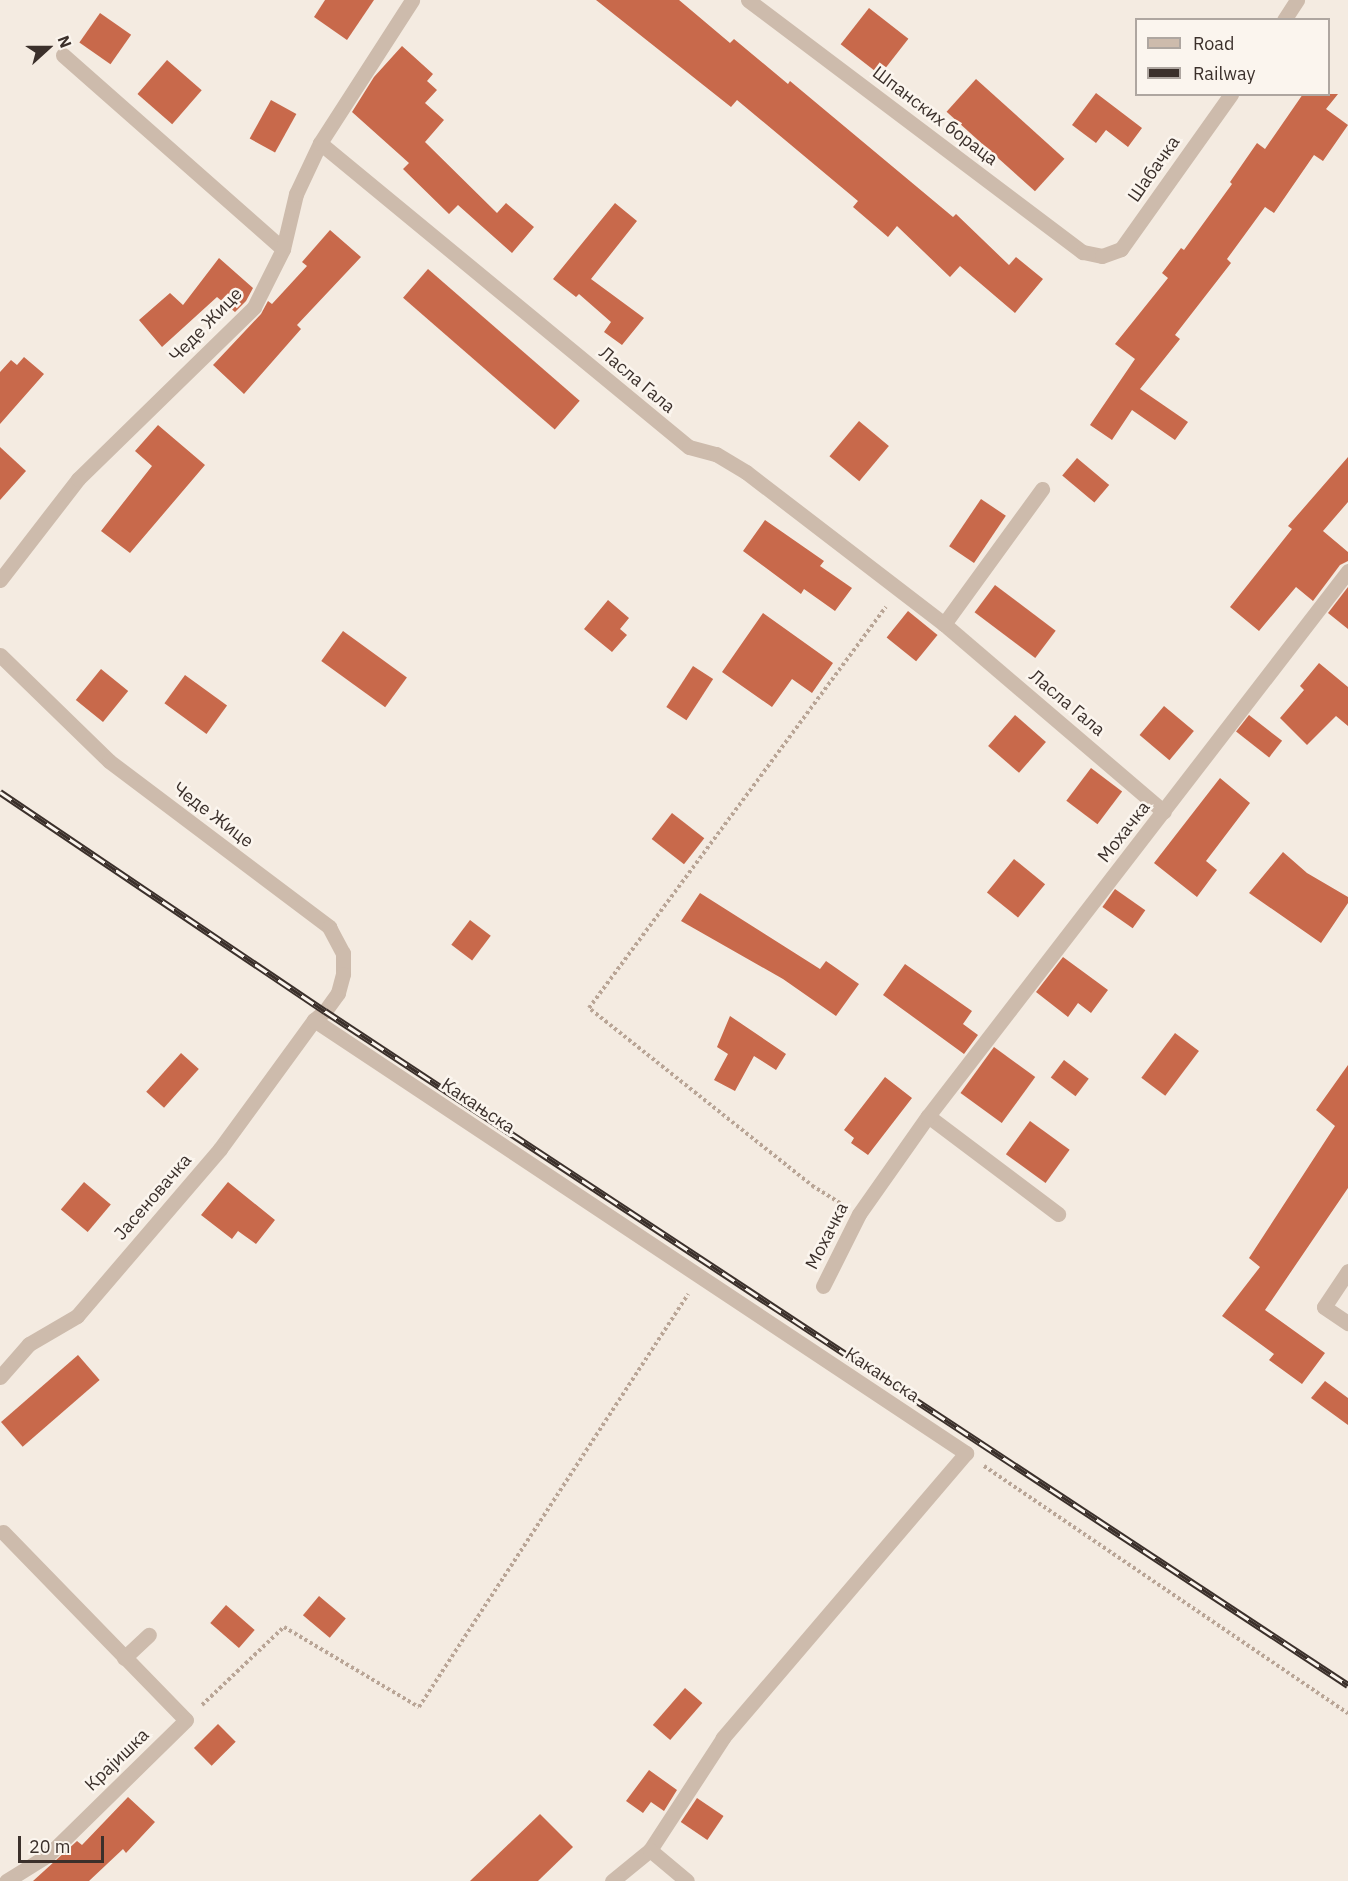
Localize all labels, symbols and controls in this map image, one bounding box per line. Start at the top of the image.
north arrow [18,18,78,78]
legend [1135,18,1330,96]
text: Road [1193,32,1234,55]
text: N [53,33,76,51]
street label: Шпанских бораца [868,62,1002,170]
text: Railway [1193,62,1255,85]
street label: Шабачка [1124,132,1184,206]
street label: Чеде Жице [165,283,247,367]
street label: Ласла Гала [595,342,679,418]
street label: Ласла Гала [1025,665,1109,741]
street label: Чеде Жице [169,778,257,852]
street label: Мохачка [1093,797,1155,867]
street label: Какањска [437,1074,519,1138]
street label: Јасеновачка [110,1150,196,1244]
street label: Мохачка [801,1199,853,1273]
street label: Какањска [841,1343,923,1407]
street label: Крајишка [80,1724,154,1796]
scale bar [21,1824,106,1862]
text: 20 m [29,1835,71,1858]

